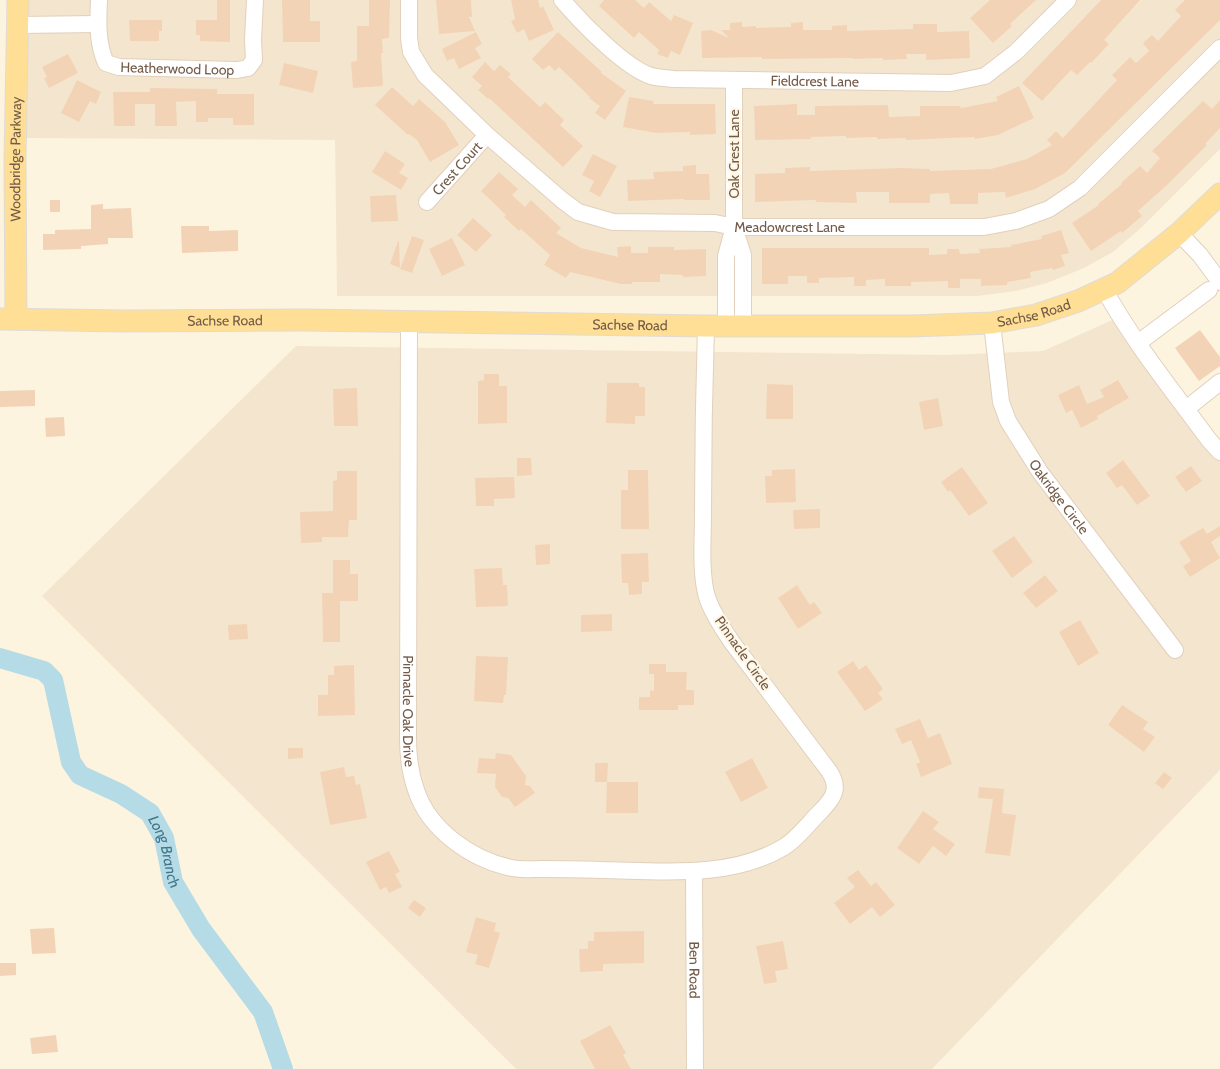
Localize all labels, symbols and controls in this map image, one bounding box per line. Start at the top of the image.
street label: Heatherwood Loop [120,58,235,79]
street label: Fieldcrest Lane [770,71,859,91]
street label: Woodbridge Parkway [6,96,25,222]
street label: Oak Crest Lane [725,109,743,199]
street label: Crest Court [428,138,486,199]
street label: Meadowcrest Lane [734,218,845,236]
street label: Sachse Road [995,295,1073,331]
street label: Sachse Road [187,311,263,330]
street label: Sachse Road [592,315,668,334]
street label: Oakridge Circle [1025,456,1093,538]
street label: Pinnacle Circle [711,613,775,693]
street label: Pinnacle Oak Drive [399,655,419,768]
water label: Long Branch [144,812,184,891]
street label: Ben Road [685,941,704,999]

